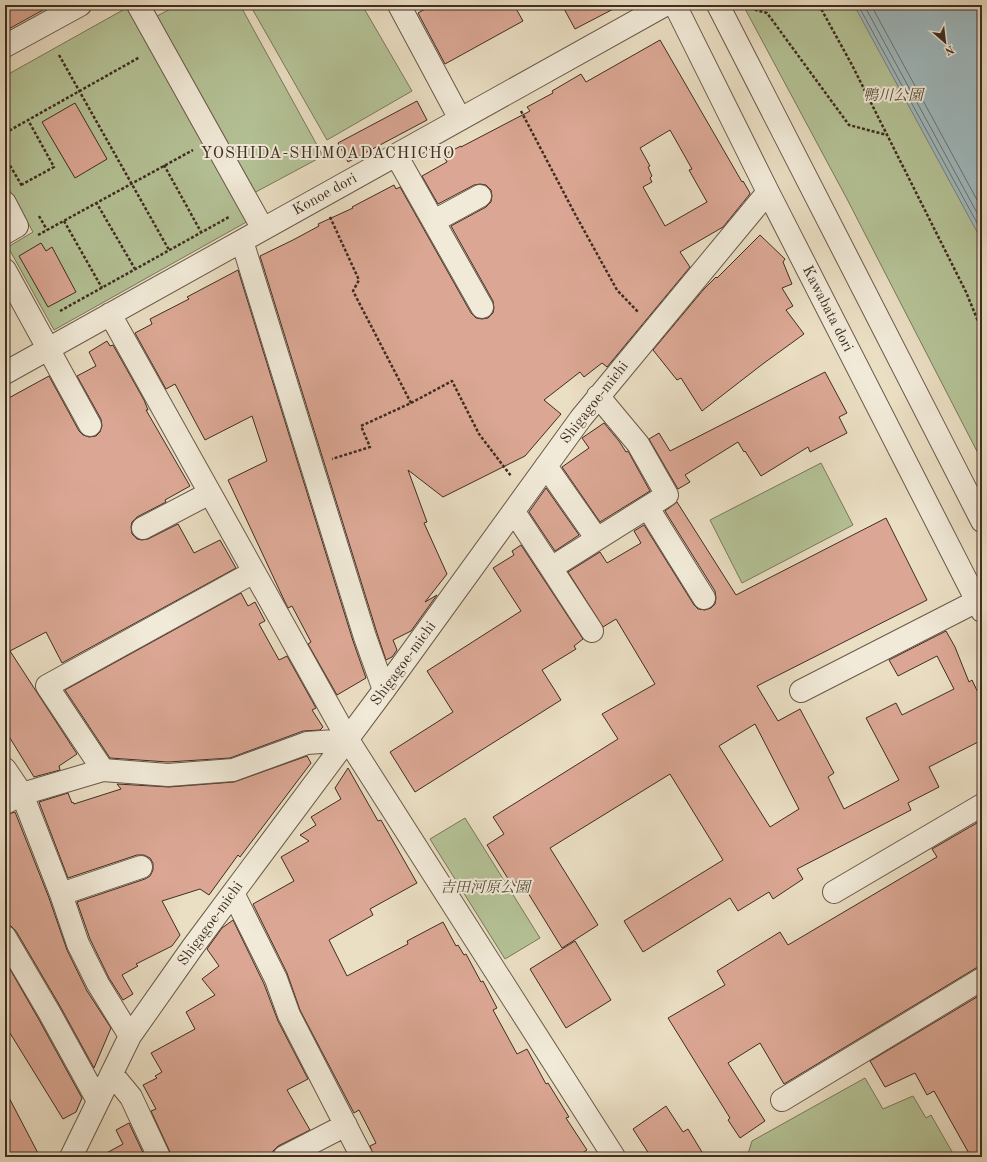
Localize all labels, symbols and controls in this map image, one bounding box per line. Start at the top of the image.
north arrow [925,22,965,62]
text: N [942,43,955,57]
park label: 鴨川公園 [863,87,926,104]
district label: YOSHIDA-SHIMOADACHICHO [201,146,455,162]
street label: Konoe dori [290,171,360,219]
street label: Kawabata dori [799,264,855,354]
street label: Shigagoe-michi [558,359,632,447]
street label: Shigagoe-michi [369,619,439,709]
street label: Shigagoe-michi [176,879,246,969]
park label: 吉田河原公園 [440,879,533,896]

